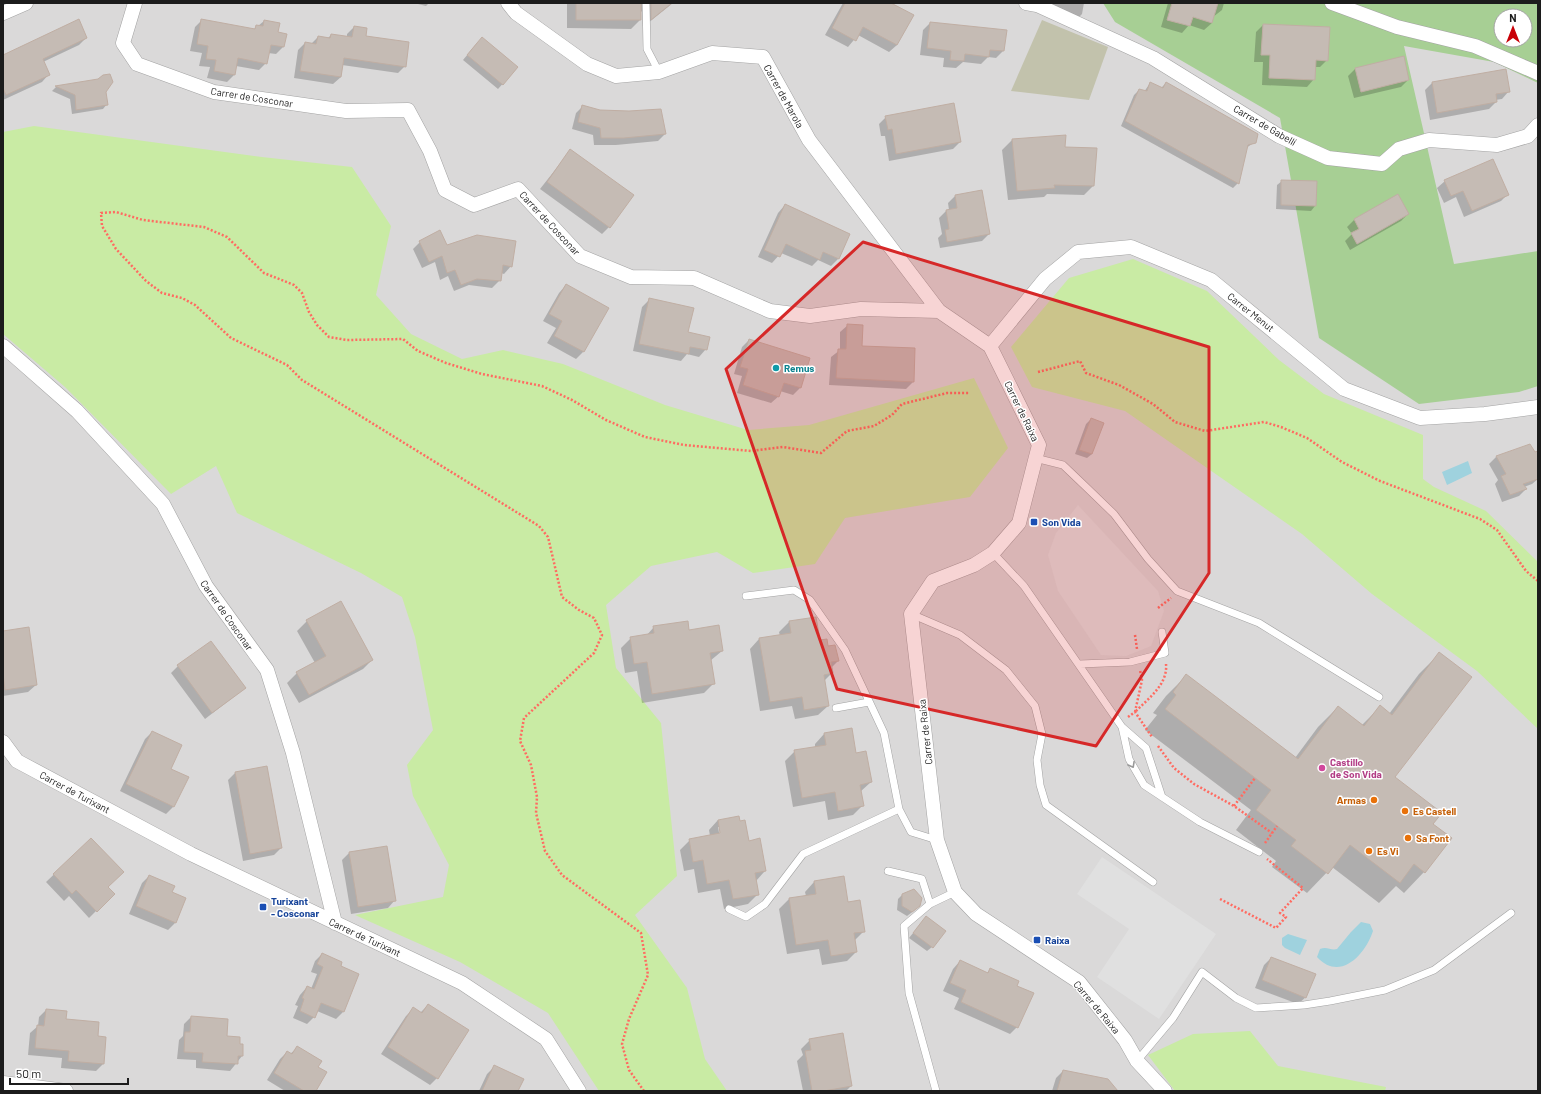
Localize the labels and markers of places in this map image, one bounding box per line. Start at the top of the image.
place label: Remus [784,362,814,374]
marker: Remus [771,363,781,373]
place label: Son Vida [1042,516,1081,528]
marker: Son Vida [1029,517,1039,527]
place label: Castillo de Son Vida [1330,756,1382,780]
marker: Castillo de Son Vida [1317,763,1327,773]
place label: Armas [1337,794,1366,806]
marker: Armas [1369,795,1379,805]
place label: Es Castell [1413,805,1456,817]
marker: Es Castell [1400,806,1410,816]
place label: Sa Font [1416,832,1449,844]
marker: Sa Font [1403,833,1413,843]
place label: Es Vi [1377,845,1399,857]
marker: Es Vi [1364,846,1374,856]
place label: Turixant - Cosconar [271,895,319,919]
marker: Turixant - Cosconar [258,902,268,912]
place label: Raixa [1045,934,1070,946]
marker: Raixa [1032,935,1042,945]

